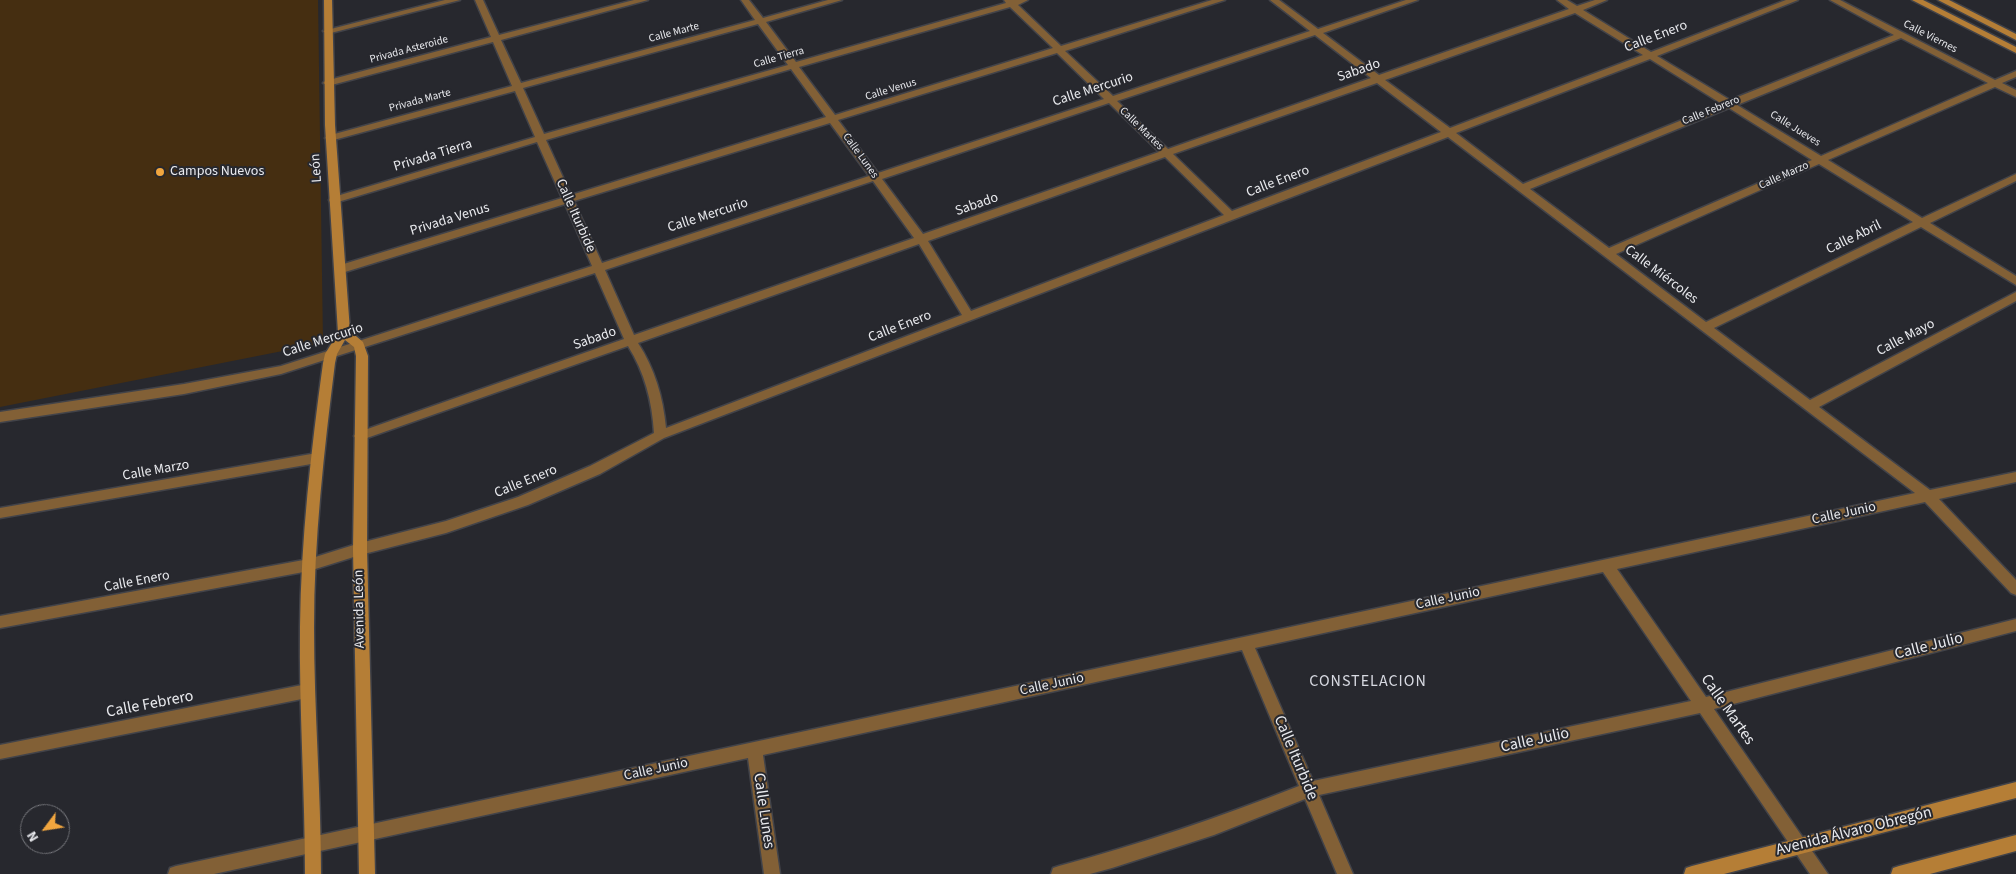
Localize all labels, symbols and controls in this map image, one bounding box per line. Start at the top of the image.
street label: Calle Enero [1622,17,1690,57]
street label: Calle Viernes [1901,18,1959,56]
street label: Calle Marte [647,20,701,46]
street label: Privada Asteroide [368,33,450,67]
street label: Calle Tierra [752,44,806,72]
street label: Sabado [1335,56,1383,86]
street label: Calle Mercurio [1051,69,1135,111]
street label: Calle Venus [864,76,918,104]
street label: Privada Marte [388,86,452,116]
street label: Calle Febrero [1680,94,1742,128]
street label: Calle Martes [1116,105,1166,153]
street label: Calle Jueves [1767,108,1823,150]
street label: Calle Lunes [839,131,881,181]
street label: Privada Tierra [392,136,474,176]
street label: León [308,153,326,183]
street label: Calle Marzo [1757,159,1811,193]
street label: Calle Enero [1244,162,1312,202]
place label: Campos Nuevos [170,164,264,180]
marker: Campos Nuevos [154,166,166,178]
street label: Calle Iturbide [551,177,599,255]
street label: Sabado [953,190,1001,220]
street label: Calle Mercurio [666,195,750,237]
street label: Privada Venus [408,200,492,240]
street label: Calle Abril [1824,217,1884,259]
street label: Calle Miércoles [1621,242,1701,308]
street label: Calle Enero [866,307,934,347]
street label: Calle Mayo [1874,316,1938,360]
street label: Calle Mercurio [281,320,365,362]
street label: Sabado [571,324,619,354]
street label: Calle Marzo [121,457,191,485]
street label: Calle Enero [492,462,560,502]
street label: Calle Junio [1810,499,1878,529]
street label: Calle Enero [103,567,171,597]
street label: Avenida León [351,570,369,648]
street label: Calle Junio [1414,584,1482,614]
street label: Calle Julio [1893,629,1965,665]
street label: Calle Junio [1018,670,1086,700]
street label: Calle Martes [1696,671,1758,749]
district label: CONSTELACION [1308,672,1428,692]
street label: Calle Febrero [105,687,195,723]
street label: Calle Iturbide [1269,713,1321,803]
street label: Calle Julio [1499,724,1571,758]
street label: Calle Junio [622,755,690,785]
street label: Calle Lunes [748,772,778,850]
street label: Avenida Álvaro Obregón [1774,803,1934,861]
north arrow [20,804,70,854]
text: N [22,827,44,845]

